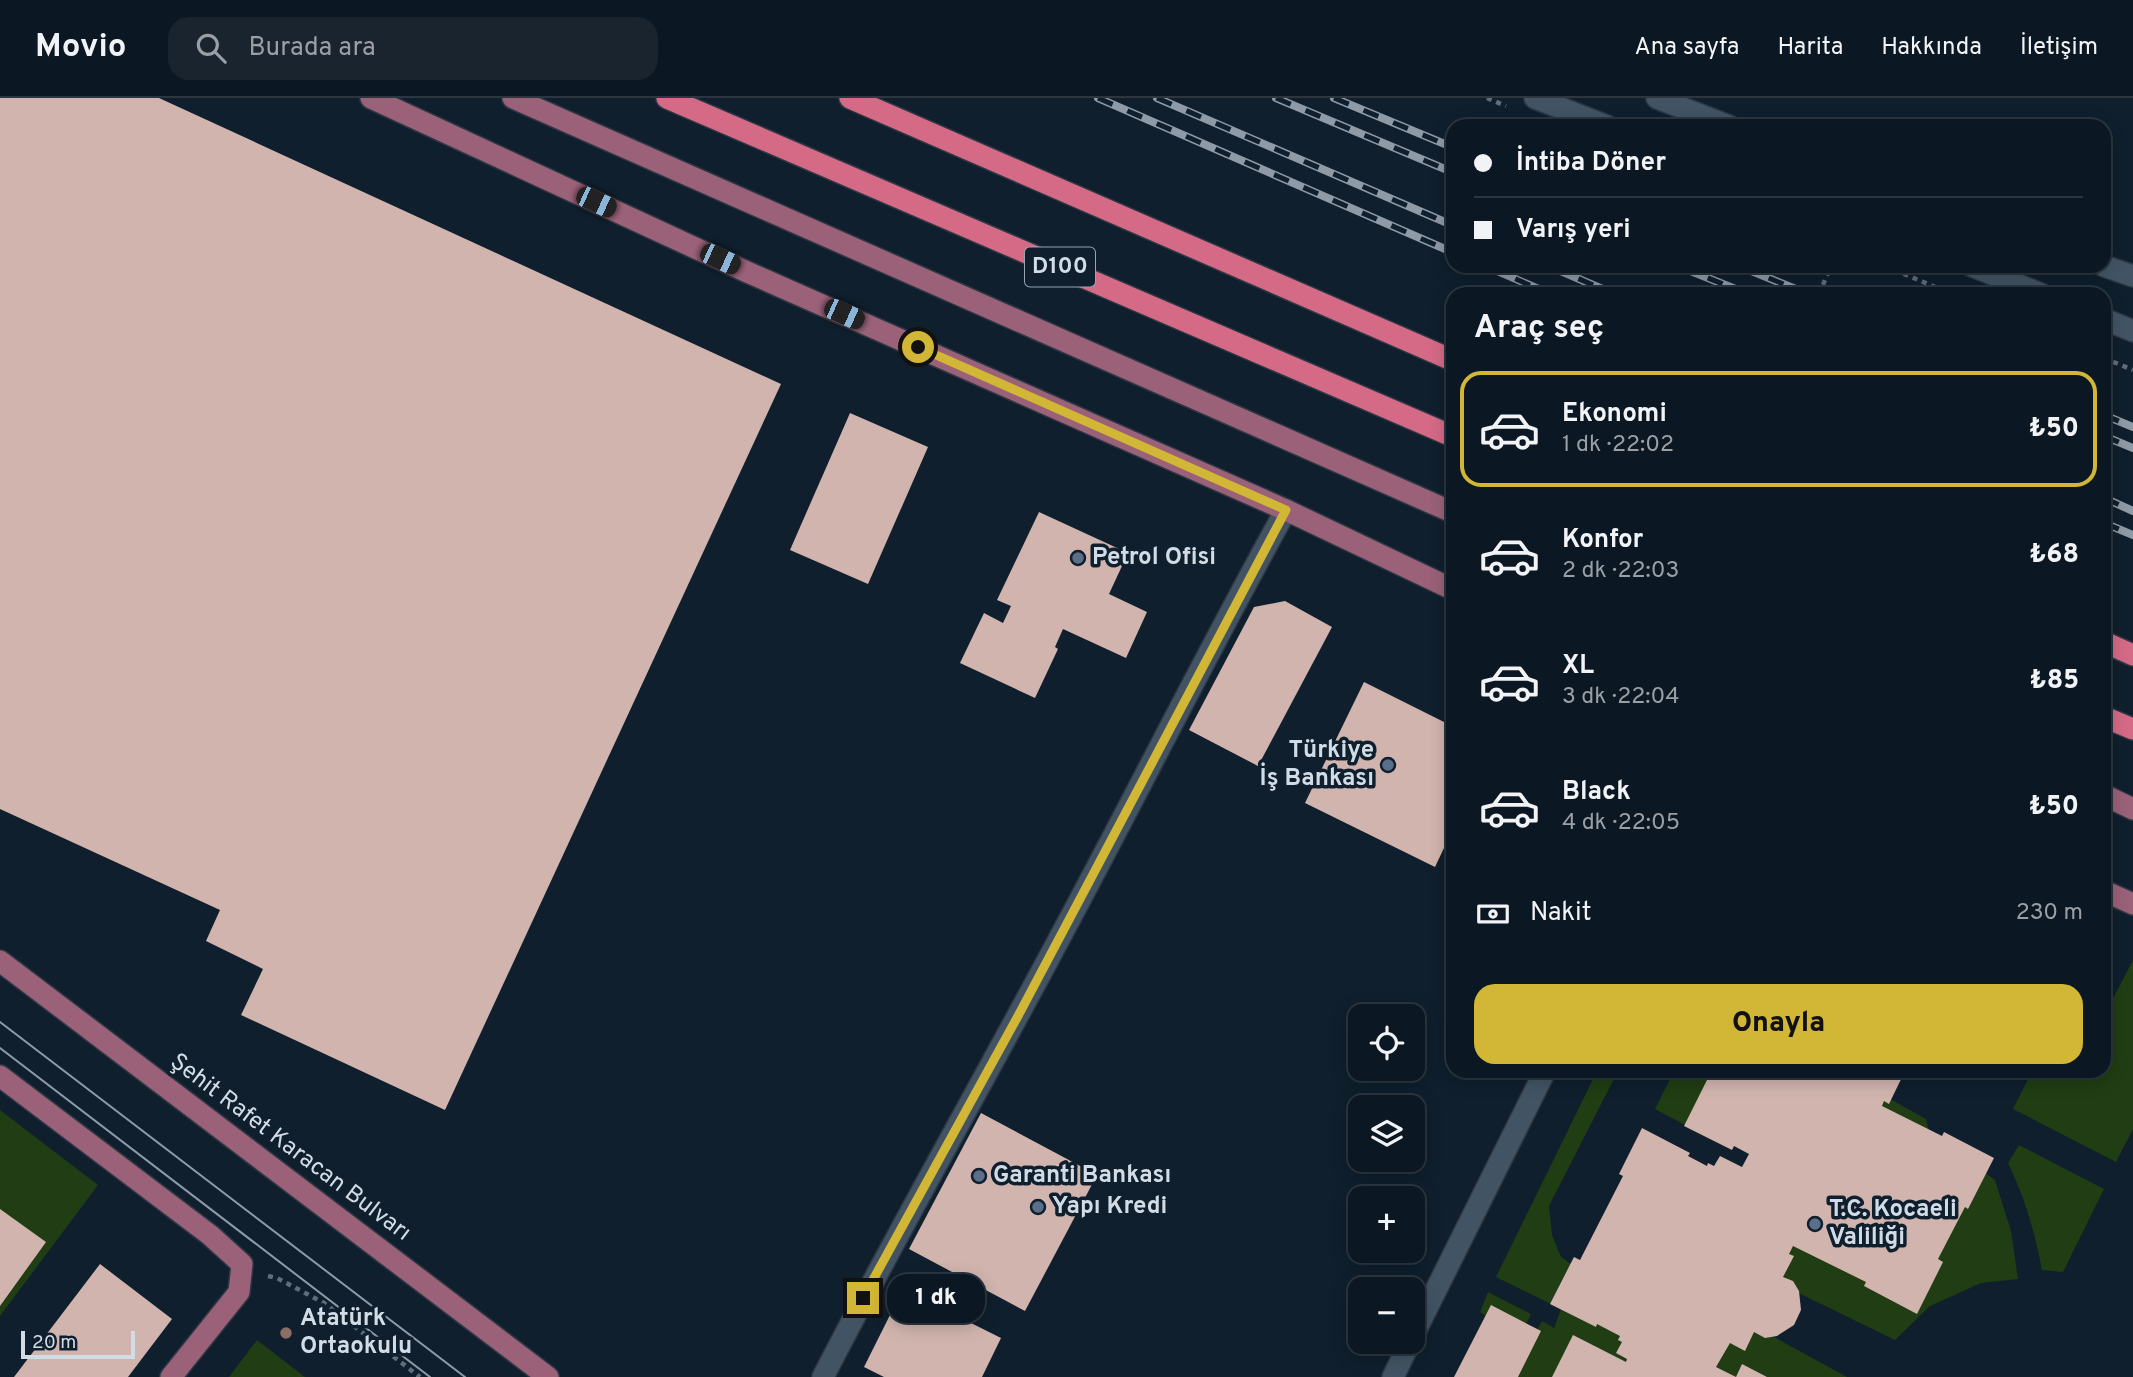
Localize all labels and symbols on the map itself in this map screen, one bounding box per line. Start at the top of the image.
car [573,184,620,220]
car [697,241,744,277]
road number: D100 [1025,248,1095,286]
car [821,296,868,332]
route start [902,331,934,363]
place label: Petrol Ofisi [1092,543,1216,573]
marker: Petrol Ofisi [1070,550,1086,566]
place label: Türkiye İş Bankası [1260,736,1374,794]
marker: Türkiye İş Bankası [1380,757,1396,773]
street label: Şehit Rafet Karacan Bulvarı [164,1048,416,1248]
place label: Garanti Bankası [993,1161,1171,1191]
marker: Garanti Bankası [971,1168,987,1184]
place label: Yapı Kredi [1052,1192,1167,1222]
place label: T.C. Kocaeli Valiliği [1829,1195,1957,1253]
marker: Yapı Kredi [1030,1199,1046,1215]
marker: T.C. Kocaeli Valiliği [1807,1216,1823,1232]
callout: 1 dk [888,1274,986,1322]
route end [847,1282,879,1314]
place label: Atatürk Ortaokulu [300,1304,412,1362]
marker: Atatürk Ortaokulu [278,1325,294,1341]
scale bar [21,1328,135,1360]

